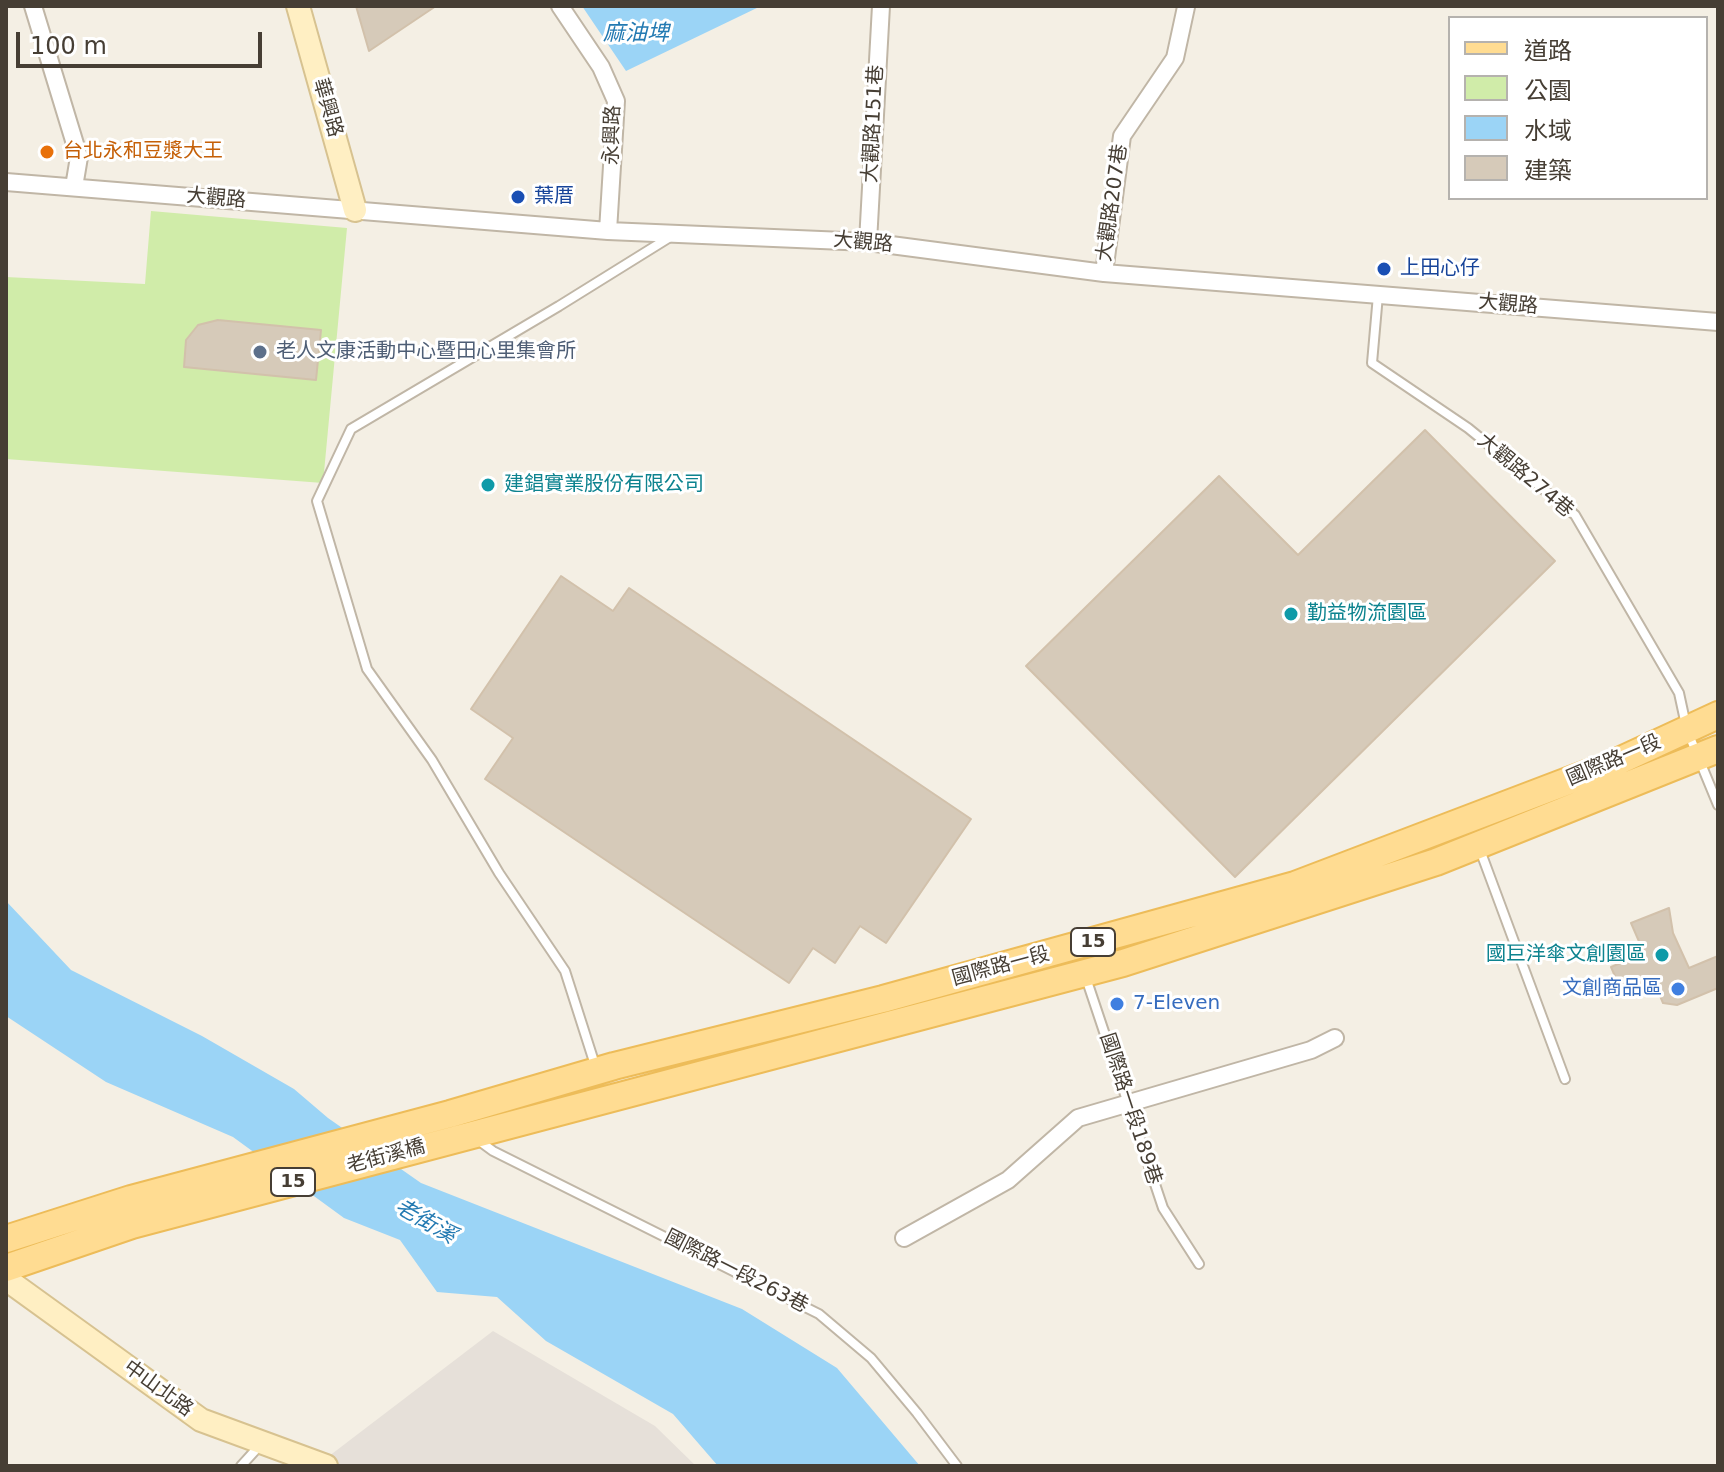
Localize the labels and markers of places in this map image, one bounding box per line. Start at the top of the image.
place label: 台北永和豆漿大王 [63,140,223,164]
marker: 台北永和豆漿大王 [38,143,56,161]
place label: 葉厝 [534,185,574,209]
marker: 葉厝 [509,188,527,206]
place label: 上田心仔 [1400,257,1480,281]
marker: 上田心仔 [1375,260,1393,278]
place label: 老人文康活動中心暨田心里集會所 [276,340,576,364]
marker: 老人文康活動中心暨田心里集會所 [251,343,269,361]
place label: 建錩實業股份有限公司 [504,473,704,497]
marker: 建錩實業股份有限公司 [479,476,497,494]
place label: 勤益物流園區 [1307,602,1427,626]
marker: 勤益物流園區 [1282,605,1300,623]
place label: 國巨洋傘文創園區 [1486,943,1646,967]
marker: 國巨洋傘文創園區 [1653,946,1671,964]
place label: 文創商品區 [1562,977,1662,1001]
marker: 文創商品區 [1669,980,1687,998]
place label: 7-Eleven [1133,992,1220,1016]
marker: 7-Eleven [1108,995,1126,1013]

